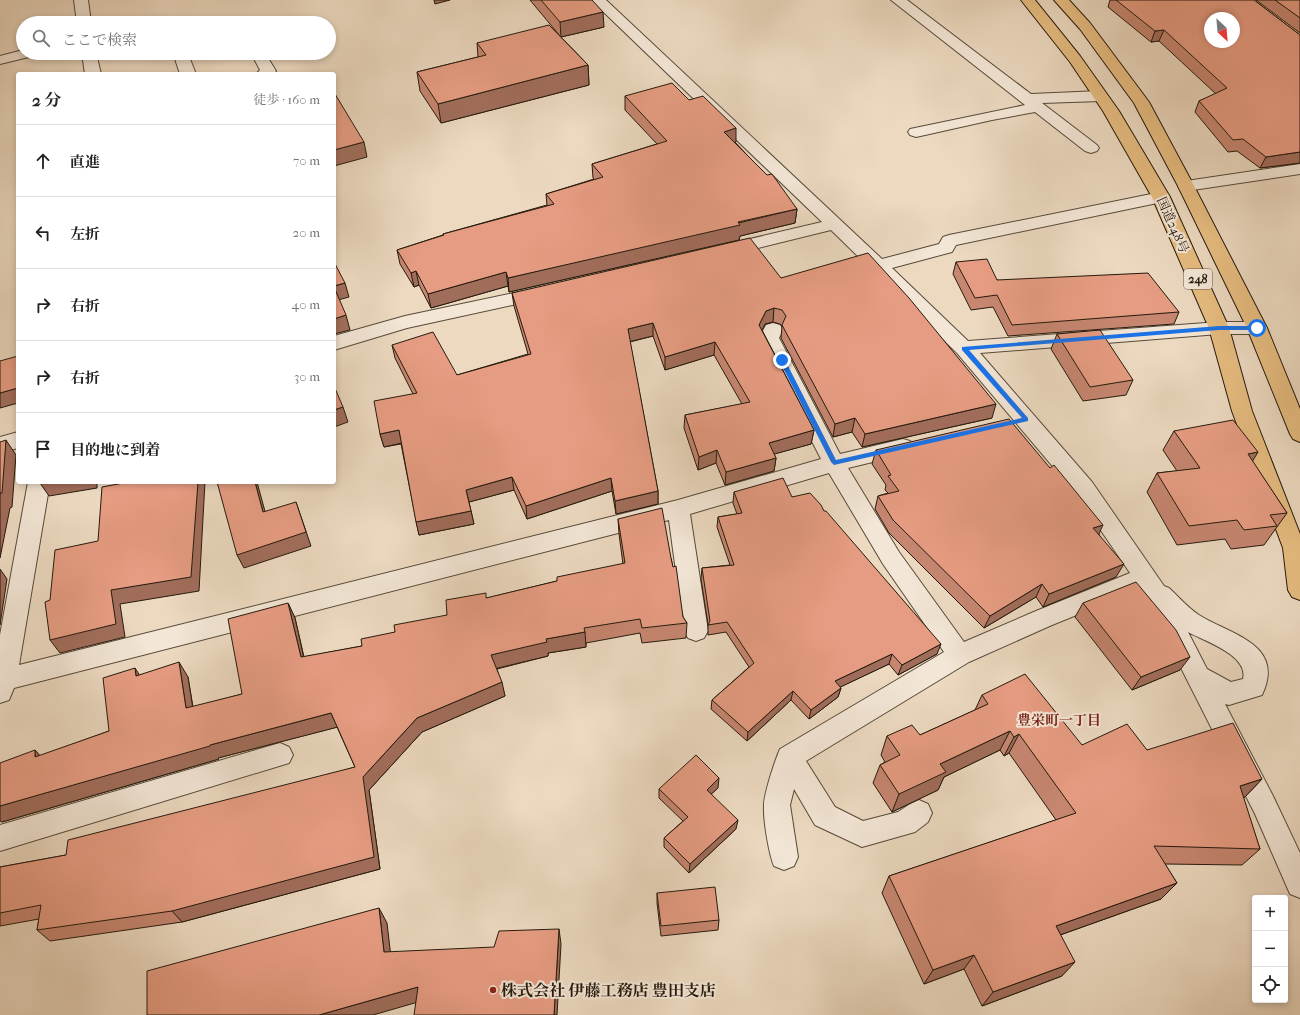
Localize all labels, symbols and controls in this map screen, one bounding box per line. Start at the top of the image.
north arrow [1204,12,1240,48]
search box [16,16,336,60]
icon: search [30,27,52,49]
text: ここで検索 [62,31,137,49]
text: 2 分 [32,90,61,110]
text: 徒歩 · 160 m [253,92,320,107]
icon: ahead [32,150,54,172]
text: 直進 [70,153,100,171]
text: 70 m [293,153,320,168]
street label: 国道248号 [1154,195,1192,255]
icon: left [32,222,54,244]
text: 左折 [70,225,100,243]
text: 20 m [293,225,320,240]
road number: 248 [1184,269,1212,289]
icon: right [32,294,54,316]
text: 右折 [70,297,100,315]
text: 40 m [292,297,320,312]
route start [1248,319,1266,337]
route end [773,351,791,369]
icon: right [32,366,54,388]
text: 右折 [70,369,100,387]
text: 30 m [294,369,320,384]
icon: arrive [32,438,54,460]
text: 目的地に到着 [70,441,160,459]
district label: 豊栄町一丁目 [1017,712,1101,729]
map controls [1252,895,1288,1003]
button: + [1252,895,1288,931]
button: − [1252,931,1288,967]
button: locate [1252,967,1288,1003]
place label: 株式会社 伊藤工務店 豊田支店 [501,981,716,1000]
marker: 株式会社 伊藤工務店 豊田支店 [488,985,498,995]

